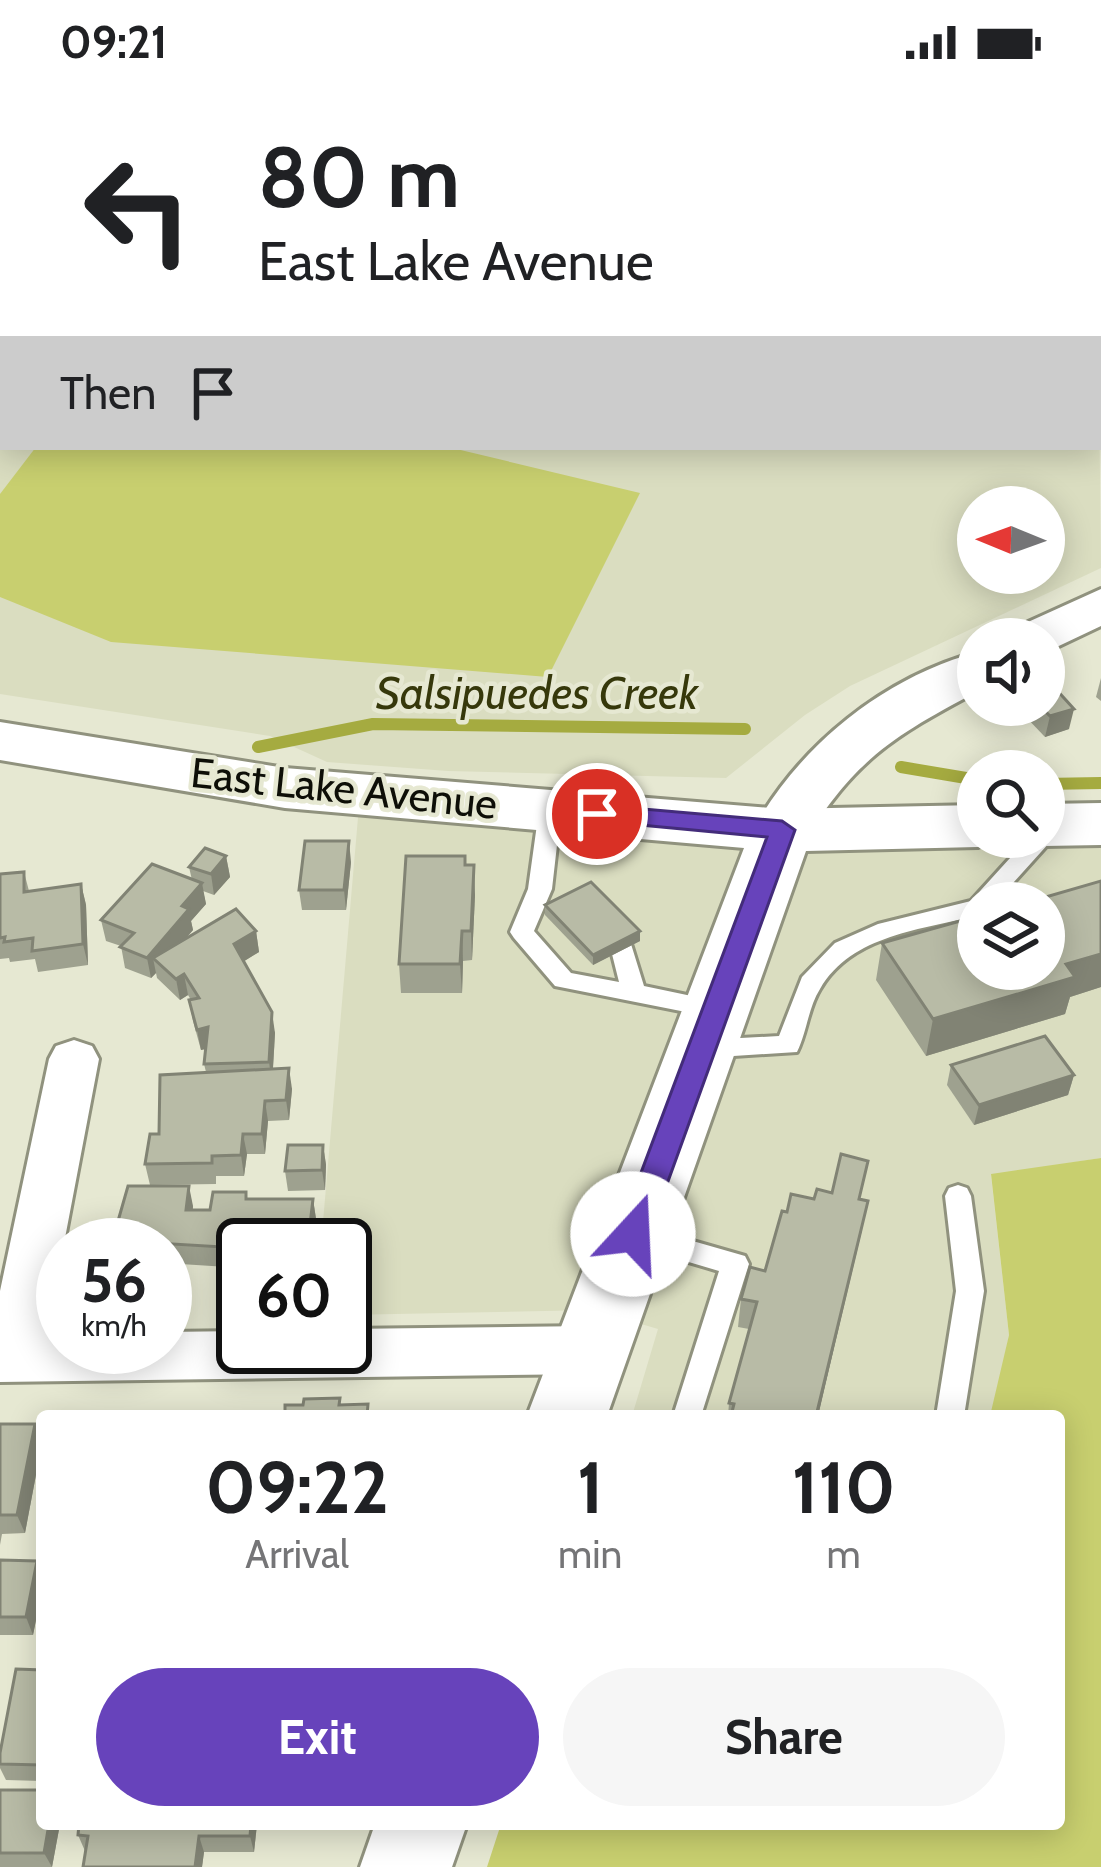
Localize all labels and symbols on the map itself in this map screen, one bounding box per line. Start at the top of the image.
north arrow [957,486,1065,594]
water label: Salsipuedes Creek [376,666,700,720]
street label: East Lake Avenue [188,746,500,830]
pin [546,763,648,865]
position arrow [570,1171,696,1297]
speed limit sign: 60 [216,1218,372,1374]

